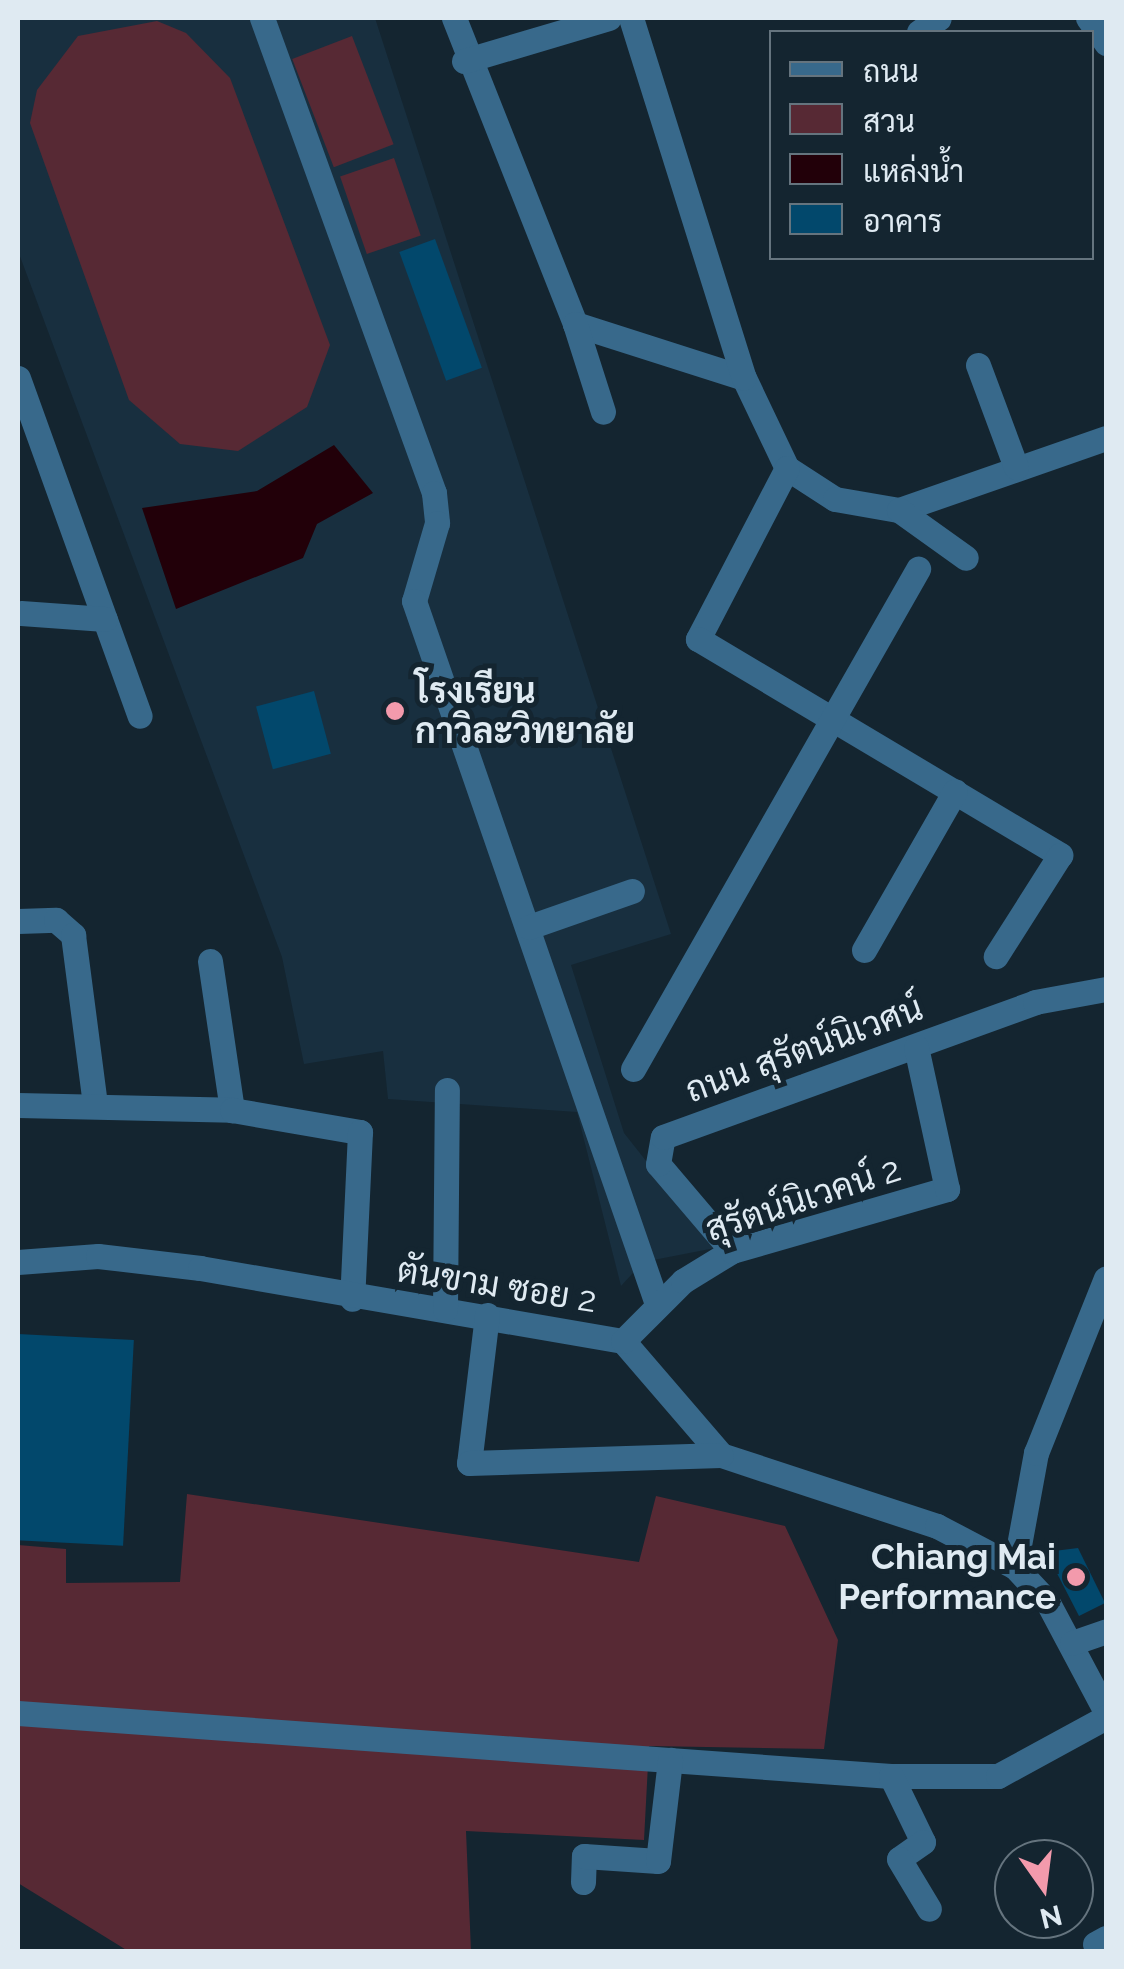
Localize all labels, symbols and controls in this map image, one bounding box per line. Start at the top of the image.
legend [769,30,1094,260]
text: ถนน [863,54,919,89]
text: สวน [863,104,915,139]
text: แหล่งน้ำ [863,154,964,189]
text: อาคาร [863,204,942,239]
place label: โรงเรียน กาวิละวิทยาลัย [415,670,635,752]
marker: โรงเรียน กาวิละวิทยาลัย [384,700,406,722]
street label: ถนน สุรัตน์นิเวศน์ [680,987,928,1111]
street label: สุรัตน์นิเวคน์ 2 [700,1148,906,1250]
street label: ตันขาม ซอย 2 [394,1249,600,1321]
place label: Chiang Mai Performance [838,1536,1056,1618]
marker: Chiang Mai Performance [1065,1566,1087,1588]
north arrow [994,1839,1094,1939]
text: N [1037,1898,1065,1935]

